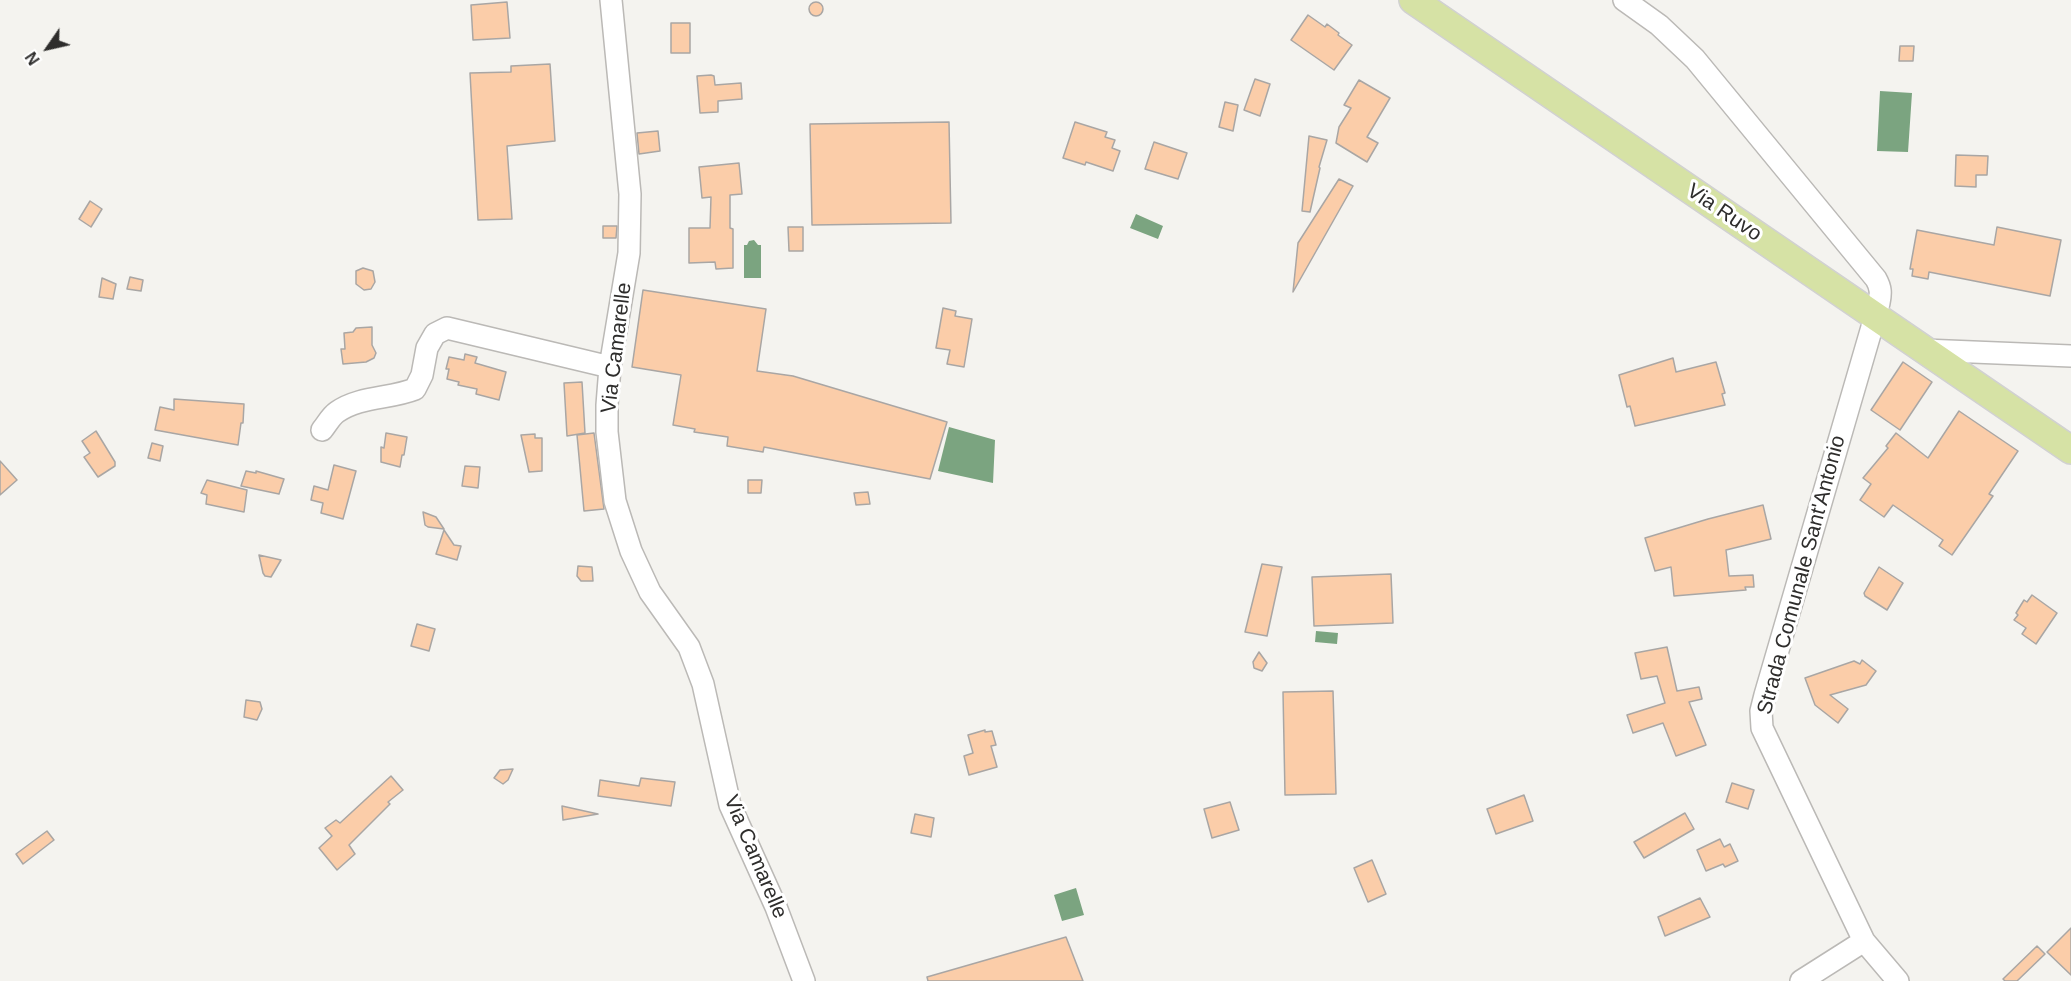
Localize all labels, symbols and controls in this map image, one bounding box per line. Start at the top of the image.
north arrow [18,18,78,78]
text: N [22,49,43,68]
street label: Via Ruvo [1682,179,1766,247]
street label: Via Camarelle [596,281,638,415]
street label: Strada Comunale Sant'Antonio [1753,433,1851,717]
street label: Via Camarelle [718,792,792,922]

